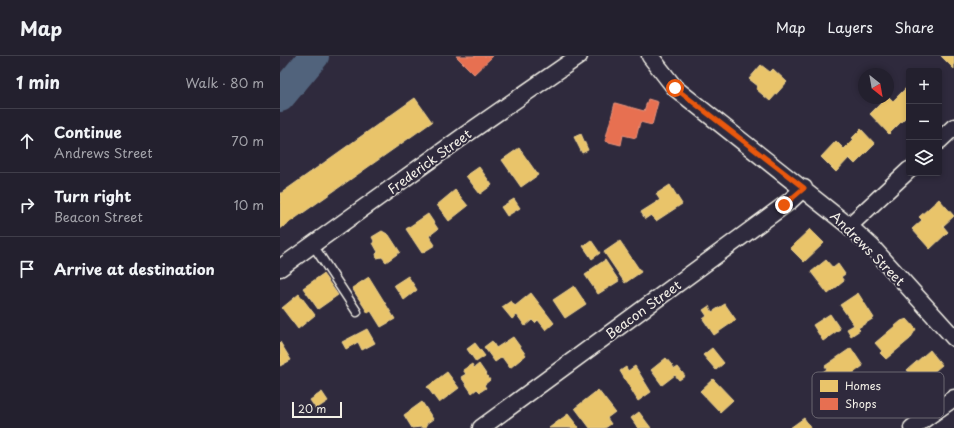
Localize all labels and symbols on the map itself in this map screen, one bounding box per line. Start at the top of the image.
north arrow [858,68,894,104]
route start [666,79,684,97]
street label: Frederick Street [383,124,475,198]
route end [775,196,793,214]
street label: Andrews Street [826,206,910,290]
street label: Beacon Street [601,275,685,343]
legend [812,372,944,418]
text: Homes [845,377,881,394]
text: Shops [845,395,876,412]
scale bar [292,400,342,419]

